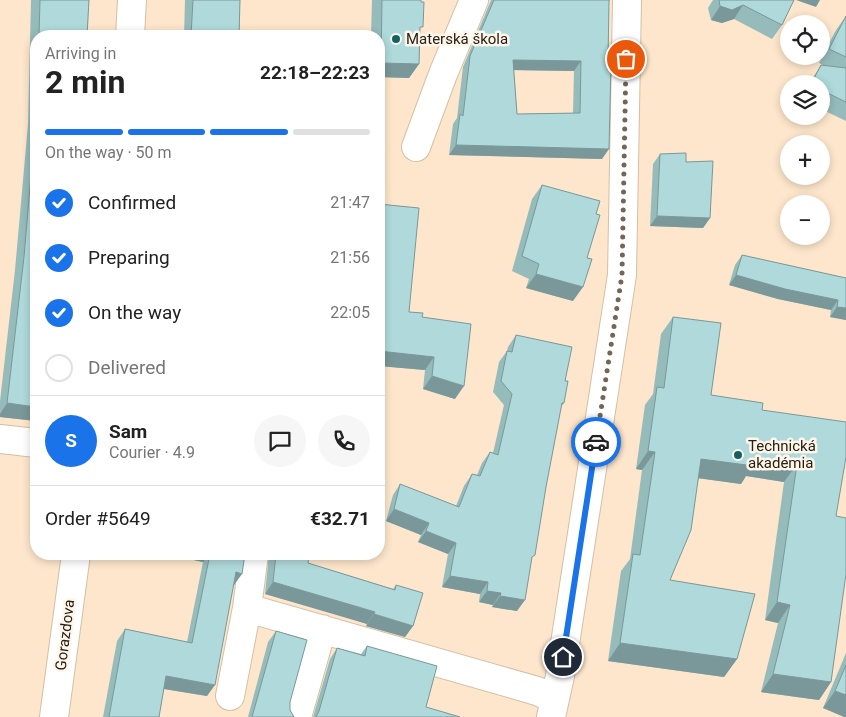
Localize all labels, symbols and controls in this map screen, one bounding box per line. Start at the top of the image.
map controls [780,15,830,245]
button: locate [780,15,830,65]
place label: Materská škola [406,30,508,48]
marker: Materská škola [390,33,402,45]
pin [605,38,647,80]
text: Arriving in [45,44,116,63]
icon: bag [612,45,640,73]
text: 22:18–22:23 [260,61,370,84]
text: 2 min [45,63,125,101]
button: layers [780,75,830,125]
button: + [780,135,830,185]
text: On the way · 50 m [45,143,172,162]
icon: check [45,189,73,217]
text: Confirmed [88,191,176,214]
text: 21:47 [330,193,370,212]
button: − [780,195,830,245]
icon: check [45,244,73,272]
text: Preparing [88,246,170,269]
text: 21:56 [330,248,370,267]
icon: check [45,299,73,327]
text: On the way [88,301,181,324]
text: 22:05 [330,303,370,322]
text: Delivered [88,356,166,379]
button: chat [254,415,306,467]
button: phone [318,415,370,467]
courier [571,417,621,467]
text: Sam [109,420,147,443]
icon: car [582,428,610,456]
text: S [65,429,77,452]
place label: Technická akadémia [748,437,816,472]
text: Courier · 4.9 [109,443,195,462]
marker: Technická akadémia [732,449,744,461]
text: Order #5649 [45,507,151,530]
text: €32.71 [310,507,370,530]
street label: Gorazdova [52,599,78,671]
pin [542,636,584,678]
icon: home [549,643,577,671]

